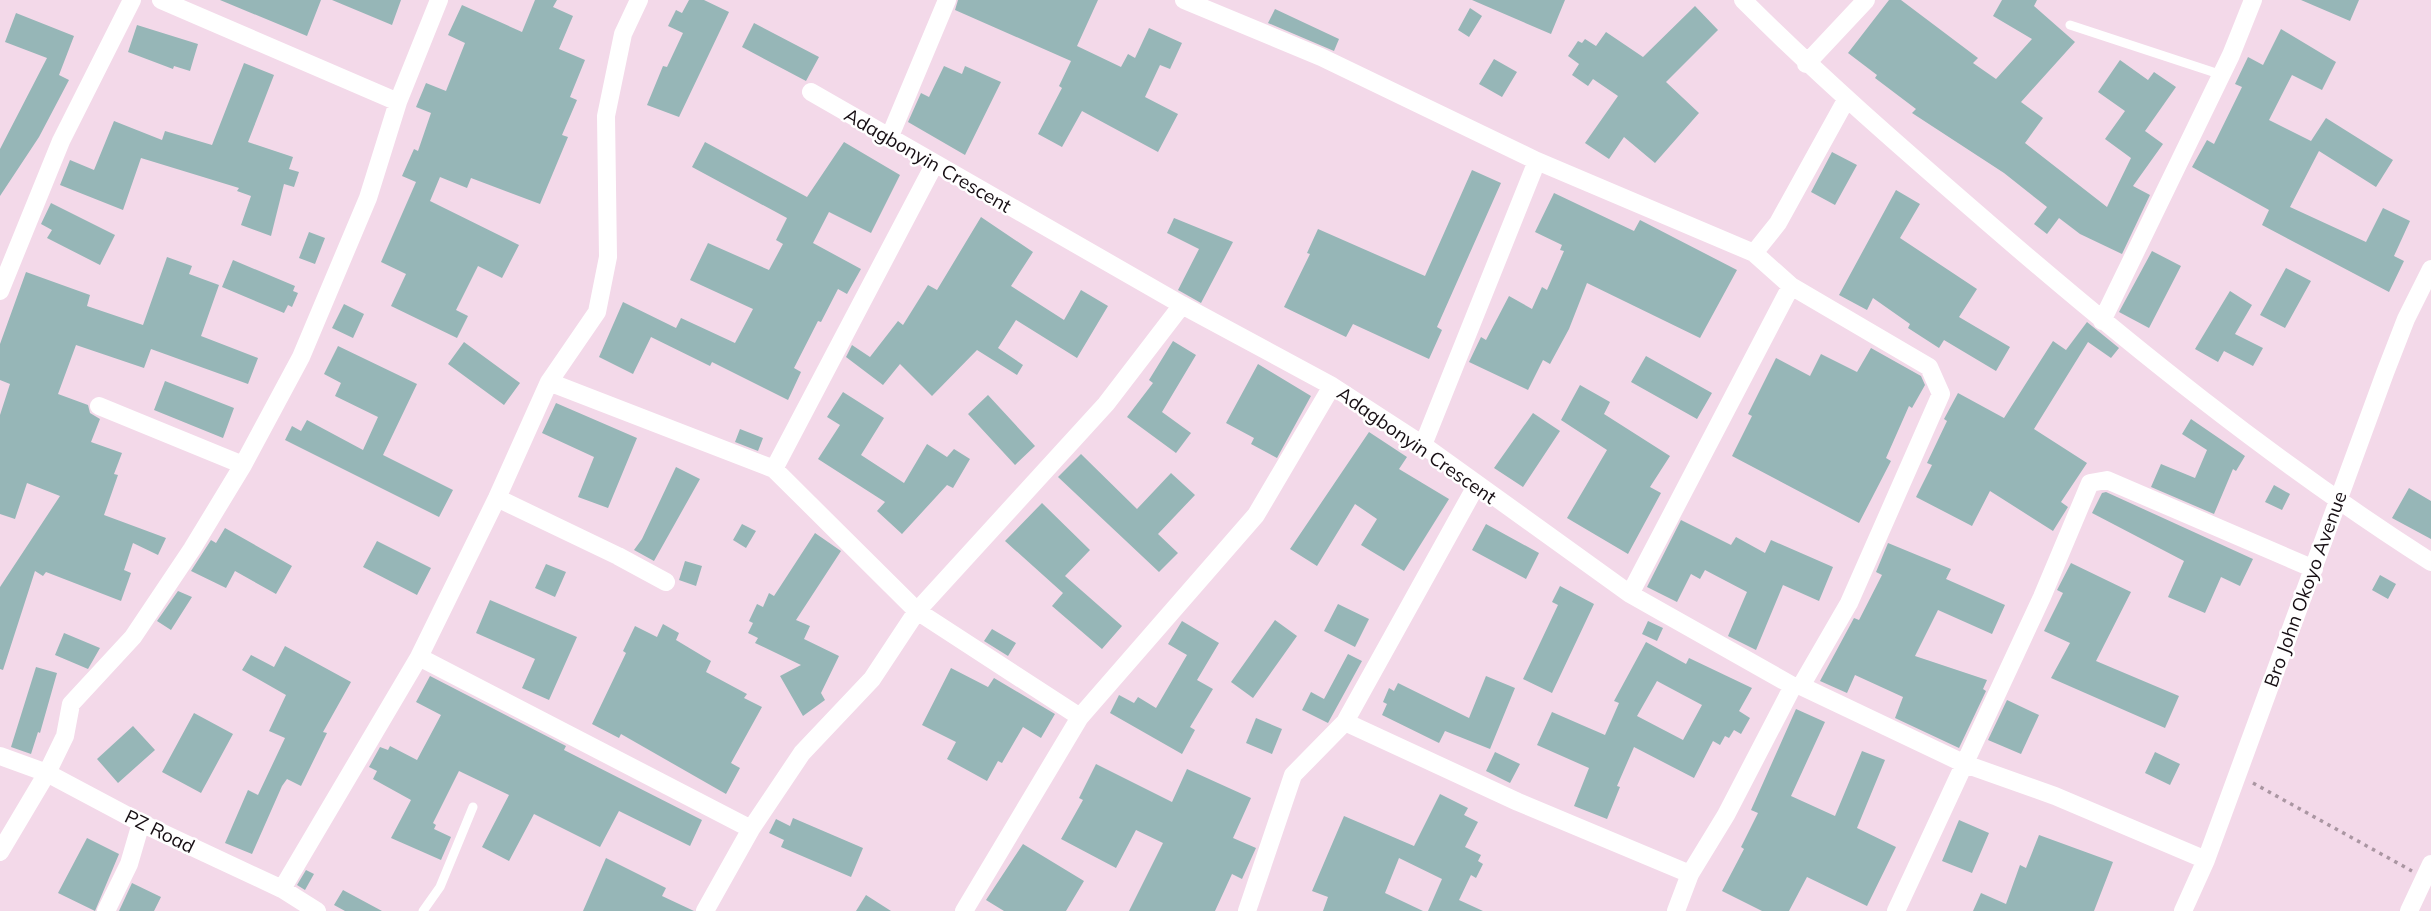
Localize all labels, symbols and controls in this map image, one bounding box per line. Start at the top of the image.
street label: Adagbonyin Crescent [840,102,1016,218]
street label: Adagbonyin Crescent [1333,381,1502,509]
street label: Bro John Okoyo Avenue [2258,488,2352,690]
street label: PZ Road [121,804,199,858]

